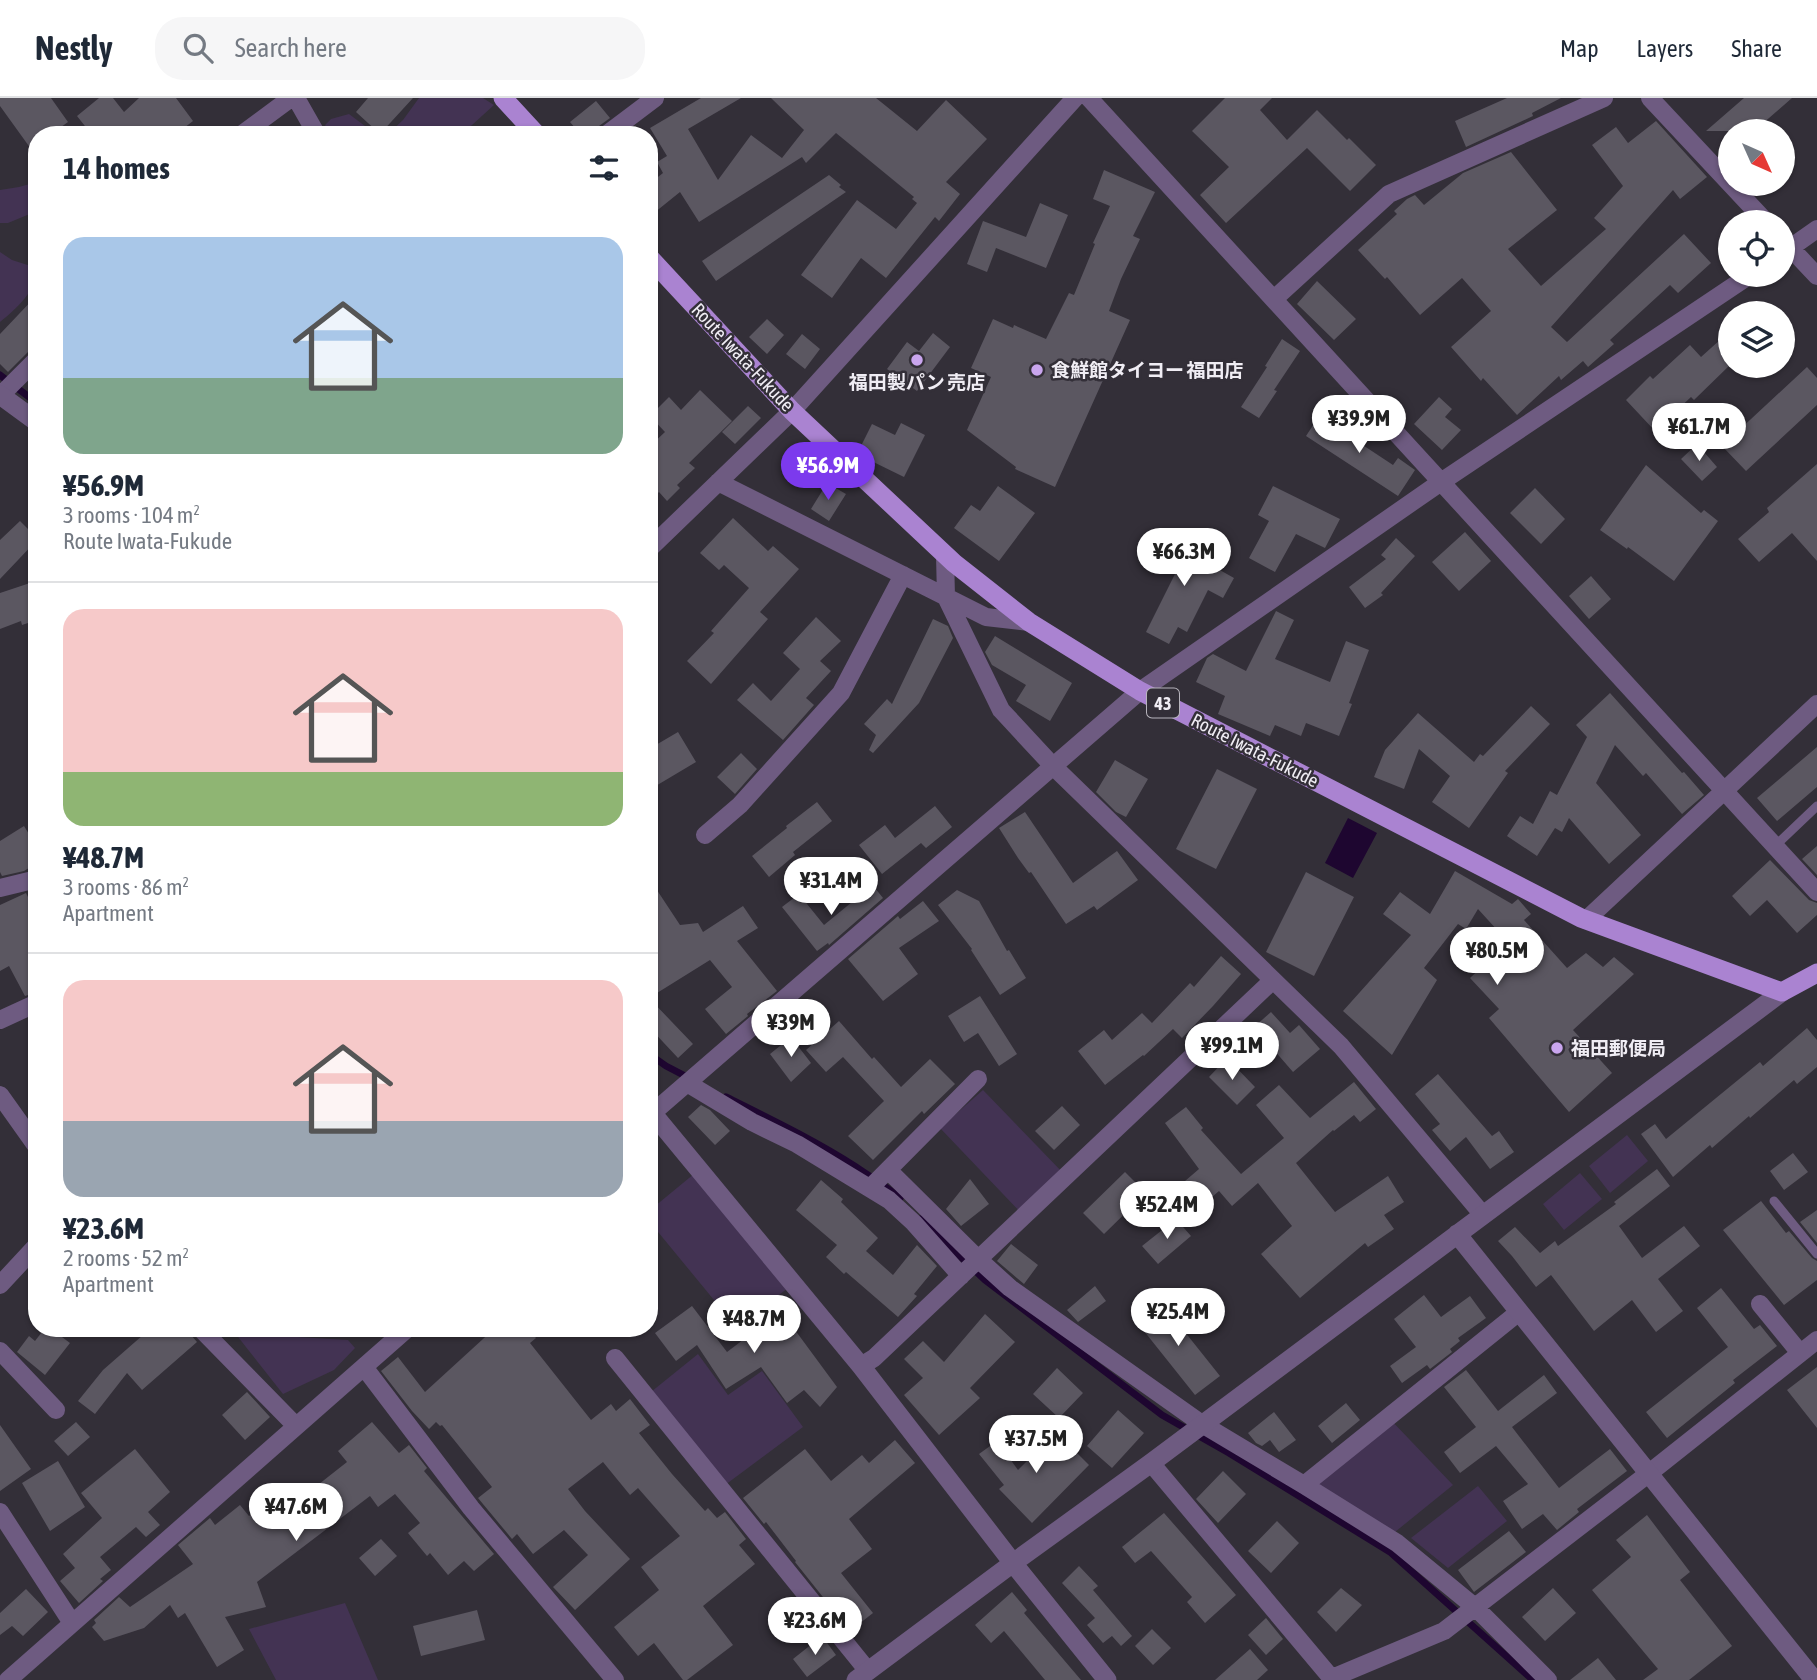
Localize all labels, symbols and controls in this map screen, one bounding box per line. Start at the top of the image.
search box [155,17,645,80]
text: Nestly [35,29,113,67]
icon: search [179,29,217,67]
text: Search here [235,33,347,63]
text: Map [1560,35,1599,62]
text: Layers [1637,35,1693,62]
text: Share [1731,35,1782,62]
north arrow [1718,119,1796,196]
map controls [1718,119,1795,378]
icon: filters [585,149,623,187]
text: 14 homes [63,151,170,185]
button: locate [1718,210,1795,287]
icon: home [280,283,406,409]
street label: Route Iwata-Fukude [687,298,799,416]
button: layers [1718,301,1795,378]
marker: 福田製パン 売店 [909,352,925,368]
place label: 食鮮館タイヨー 福田店 [1051,359,1244,381]
marker: 食鮮館タイヨー 福田店 [1029,362,1045,378]
place label: 福田製パン 売店 [849,371,985,393]
pin: ¥39.9M [1302,396,1416,455]
pin: ¥61.7M [1642,404,1756,463]
text: ¥39.9M [1328,405,1390,431]
text: ¥61.7M [1668,413,1730,439]
pin: ¥56.9M [771,442,885,502]
text: ¥56.9M [797,452,859,478]
text: ¥56.9M [63,468,144,502]
text: 3 rooms · 104 m² [63,502,200,528]
text: Route Iwata-Fukude [63,528,232,554]
pin: ¥66.3M [1127,528,1241,588]
text: ¥66.3M [1153,538,1215,564]
icon: home [280,655,406,781]
road number: 43 [1147,688,1179,718]
street label: Route Iwata-Fukude [1188,708,1322,792]
text: ¥48.7M [63,840,144,874]
pin: ¥31.4M [774,858,888,917]
text: ¥31.4M [800,867,862,893]
text: 3 rooms · 86 m² [63,874,189,900]
text: Apartment [63,900,154,926]
pin: ¥80.5M [1440,928,1554,987]
text: ¥80.5M [1466,937,1528,963]
pin: ¥39M [750,1000,832,1059]
text: ¥39M [767,1009,815,1035]
pin: ¥99.1M [1175,1023,1289,1082]
icon: home [280,1026,406,1152]
text: ¥99.1M [1201,1032,1263,1058]
place label: 福田郵便局 [1571,1037,1666,1059]
marker: 福田郵便局 [1549,1040,1565,1056]
pin: ¥52.4M [1110,1182,1224,1241]
text: ¥52.4M [1136,1191,1198,1217]
text: ¥23.6M [63,1211,144,1245]
text: 2 rooms · 52 m² [63,1245,189,1271]
text: Apartment [63,1271,154,1297]
pin: ¥25.4M [1121,1288,1235,1348]
pin: ¥48.7M [697,1296,811,1355]
text: ¥25.4M [1147,1298,1209,1324]
text: ¥48.7M [723,1305,785,1331]
pin: ¥37.5M [979,1416,1093,1475]
text: ¥37.5M [1005,1425,1067,1451]
pin: ¥47.6M [239,1484,353,1543]
text: ¥47.6M [265,1493,327,1519]
pin: ¥23.6M [758,1598,872,1657]
text: ¥23.6M [784,1607,846,1633]

